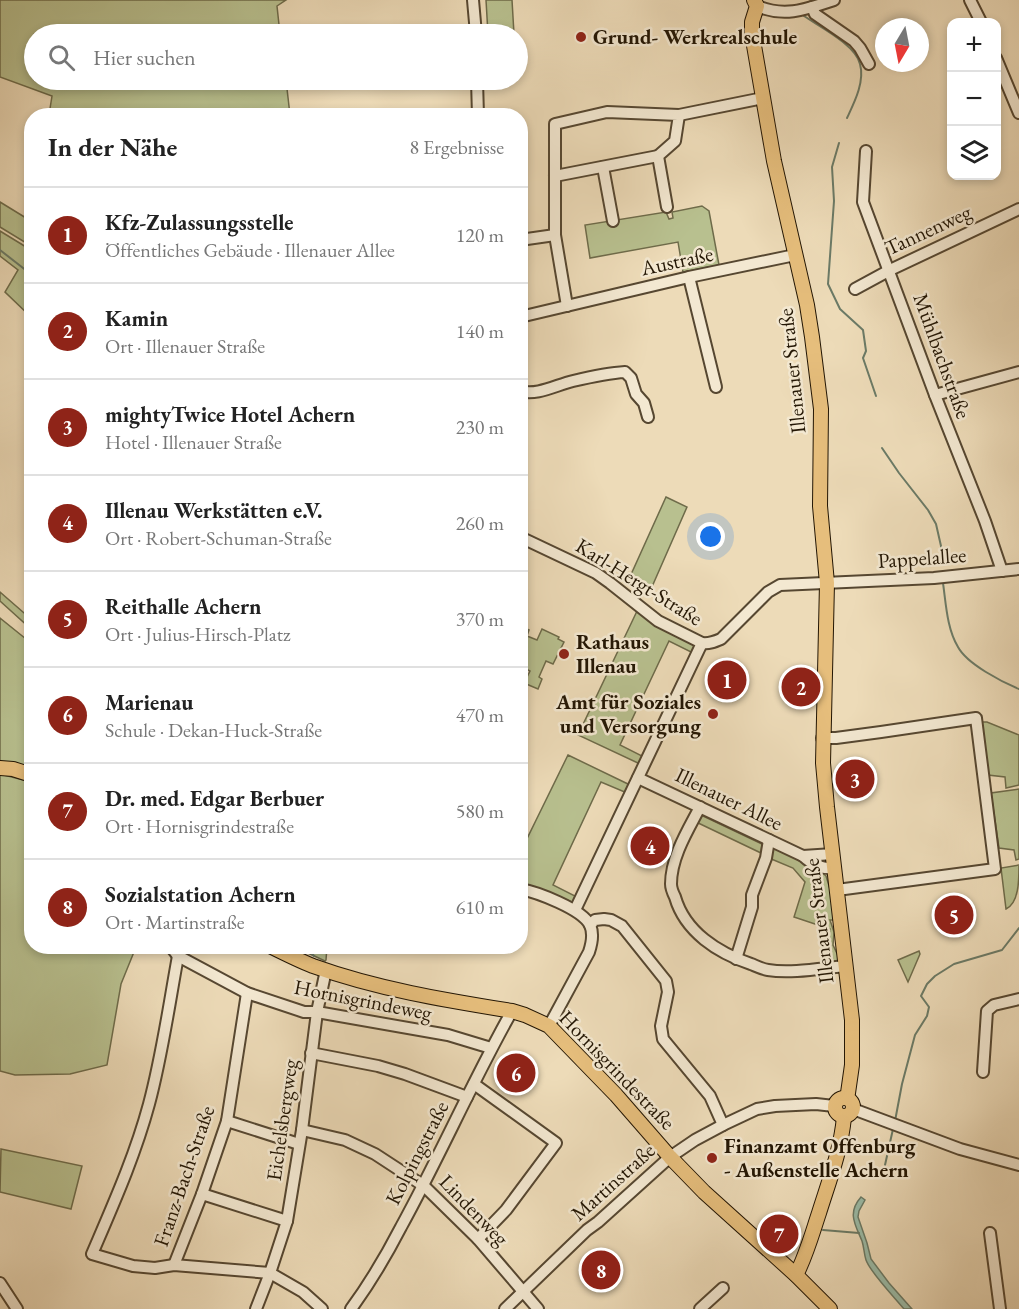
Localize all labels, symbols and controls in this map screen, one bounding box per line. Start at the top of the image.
north arrow [875,18,929,72]
map controls [947,18,1001,180]
button: + [947,18,1001,72]
place label: Grund- Werkrealschule [593,23,797,50]
search box [24,24,528,90]
marker: Grund- Werkrealschule [574,30,588,44]
icon: search [45,41,78,74]
text: Hier suchen [93,43,196,72]
button: − [947,72,1001,126]
button: layers [947,126,1001,180]
text: In der Nähe [48,130,177,164]
text: 8 Ergebnisse [409,134,504,160]
street label: Tannenweg [880,197,976,261]
text: Kfz-Zulassungsstelle [105,208,293,237]
text: 1 [62,222,73,248]
text: 120 m [456,222,504,248]
text: Öffentliches Gebäude · Illenauer Allee [105,237,395,263]
street label: Austraße [637,240,715,282]
street label: Mühlbachstraße [907,289,978,422]
text: Kamin [105,304,168,333]
street label: Illenauer Straße [771,307,812,435]
text: 2 [62,318,73,344]
text: 140 m [456,318,504,344]
text: Ort · Illenauer Straße [105,333,265,359]
text: mightyTwice Hotel Achern [105,400,355,429]
text: 3 [62,414,73,440]
text: 230 m [456,414,504,440]
text: Hotel · Illenauer Straße [105,429,282,455]
text: Illenau Werkstätten e.V. [105,496,322,525]
text: 4 [62,510,73,536]
text: 260 m [456,510,504,536]
your location [696,522,725,551]
text: Ort · Robert-Schuman-Straße [105,525,332,551]
street label: Karl-Hergt-Straße [571,532,708,631]
street label: Pappelallee [877,541,967,574]
text: Reithalle Achern [105,592,262,621]
text: 5 [62,606,73,632]
text: 370 m [456,606,504,632]
text: Ort · Julius-Hirsch-Platz [105,621,291,647]
place label: Rathaus Illenau [576,628,649,679]
marker: Rathaus Illenau [557,647,571,661]
pin: 1 [708,658,746,702]
pin: 2 [782,664,820,710]
text: Marienau [105,688,193,717]
place label: Amt für Soziales und Versorgung [555,688,701,739]
text: 6 [62,702,73,728]
text: 470 m [456,702,504,728]
marker: Amt für Soziales und Versorgung [706,707,720,721]
text: Schule · Dekan-Huck-Straße [105,717,322,743]
pin: 3 [836,756,874,802]
street label: Illenauer Allee [671,761,787,836]
text: Dr. med. Edgar Berbuer [105,784,324,813]
text: 7 [62,798,73,824]
text: 580 m [456,798,504,824]
text: Ort · Hornisgrindestraße [105,813,294,839]
pin: 4 [630,824,670,868]
street label: Illenauer Straße [797,857,840,985]
text: Sozialstation Achern [105,880,296,909]
pin: 5 [934,892,974,938]
text: 8 [62,894,73,920]
text: 610 m [456,894,504,920]
text: Ort · Martinstraße [105,909,245,935]
street label: Hornisgrindeweg [292,973,435,1026]
street label: Hornisgrindestraße [553,1004,681,1135]
pin: 6 [496,1050,536,1096]
street label: Eichelsbergweg [260,1056,304,1183]
street label: Kolpingstraße [379,1096,454,1209]
street label: Franz-Bach-Straße [147,1102,220,1250]
place label: Finanzamt Offenburg - Außenstelle Achern [724,1132,916,1183]
street label: Martinstraße [565,1137,660,1227]
marker: Finanzamt Offenburg - Außenstelle Achern [705,1151,719,1165]
street label: Lindenweg [434,1168,516,1252]
pin: 7 [760,1212,798,1256]
pin: 8 [582,1248,620,1292]

